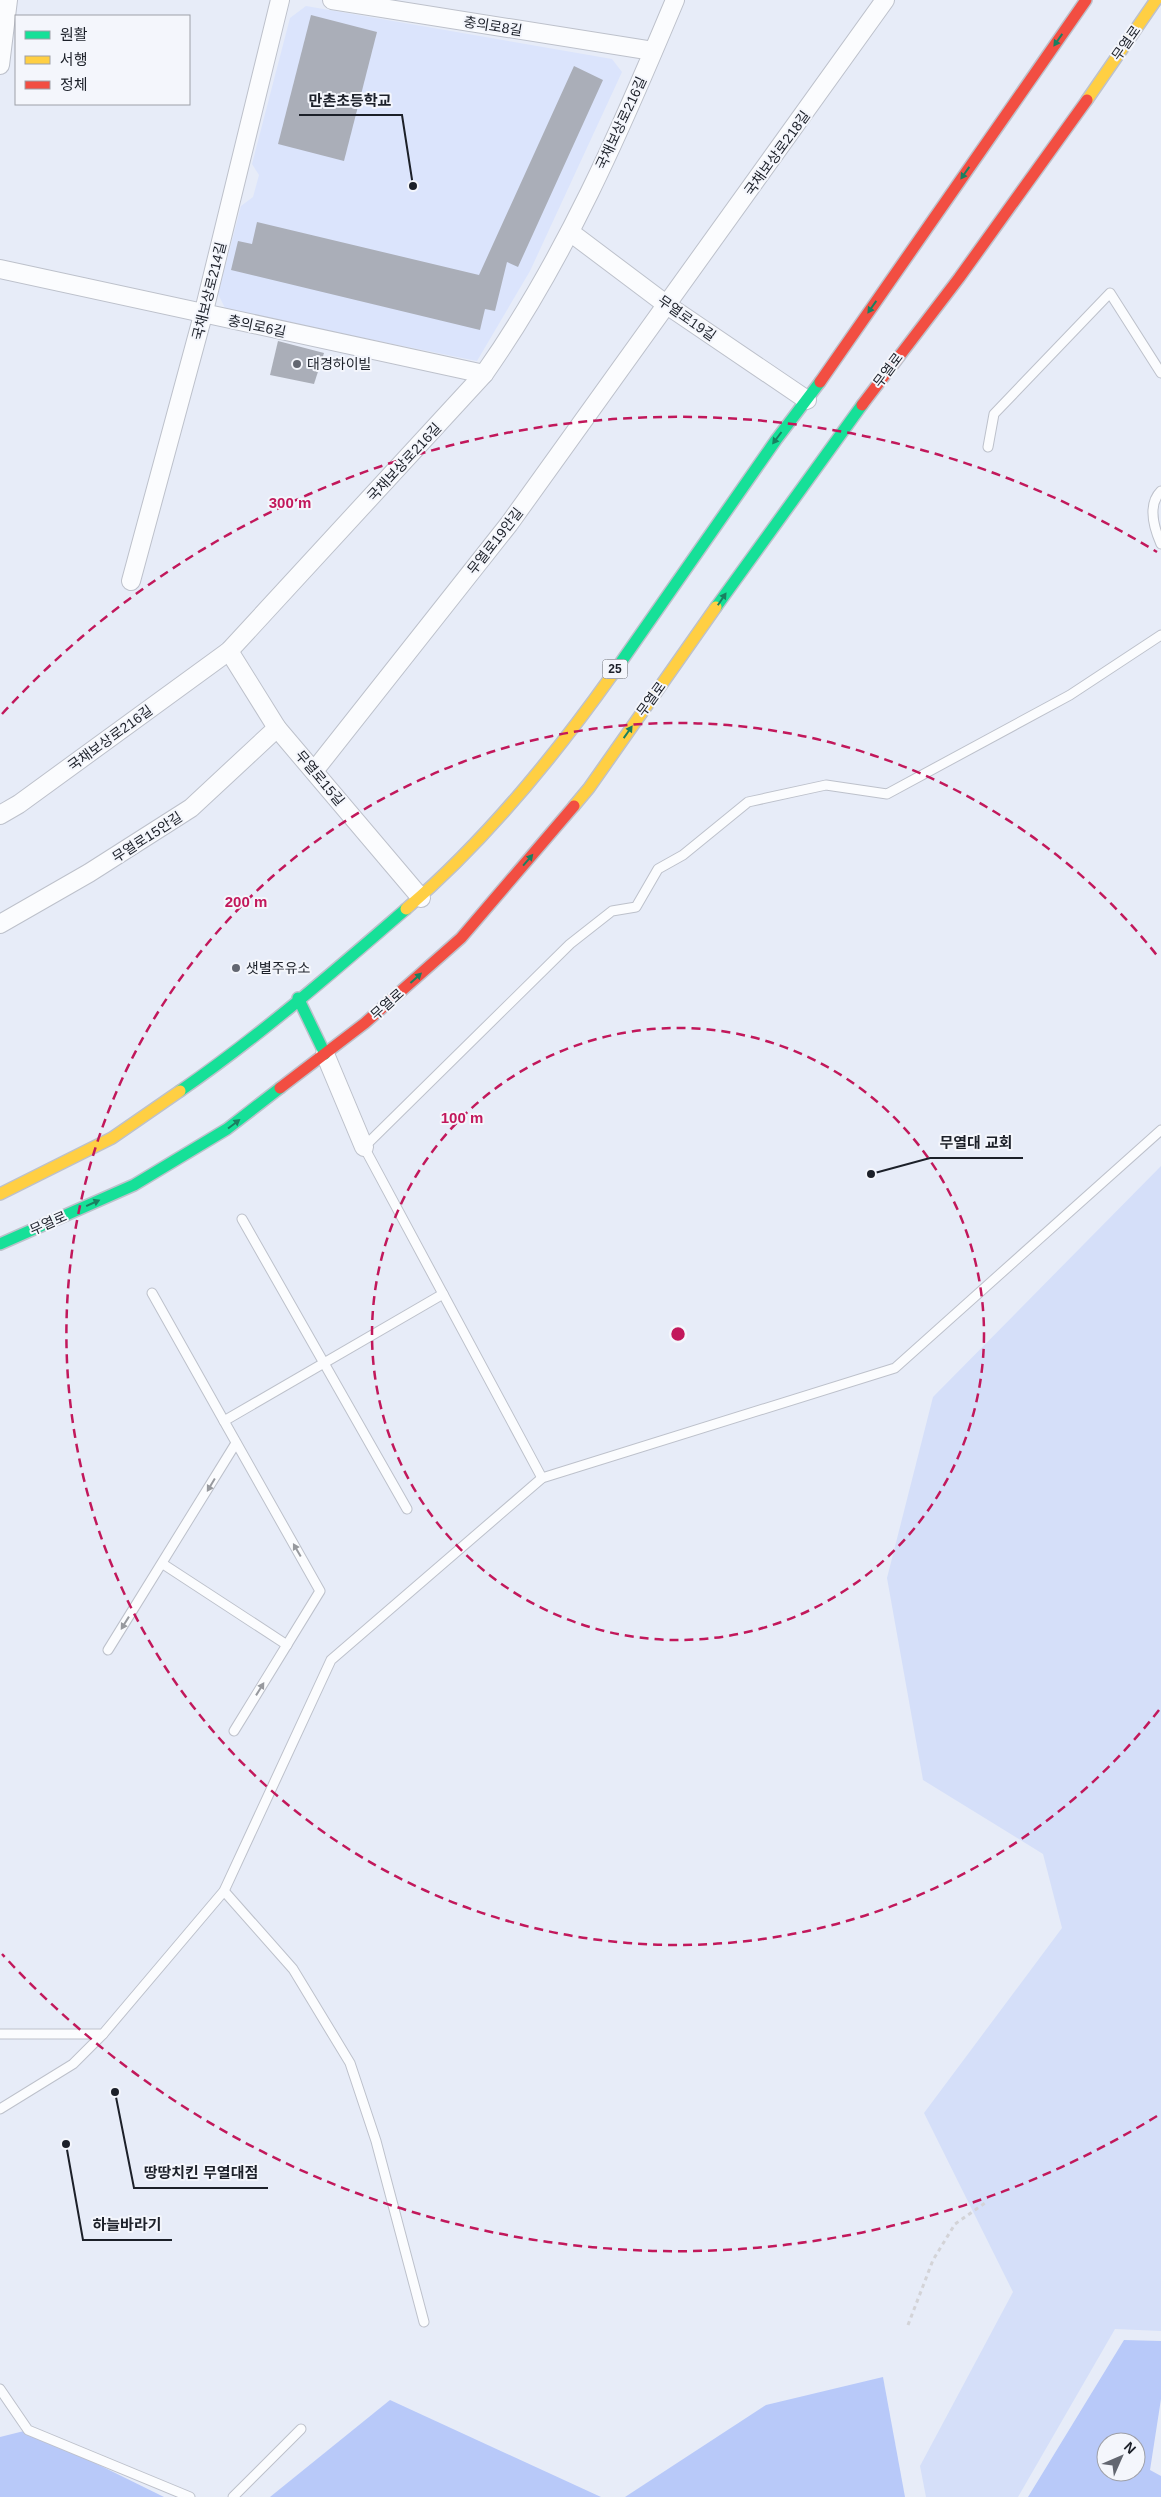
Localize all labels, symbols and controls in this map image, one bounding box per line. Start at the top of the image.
street label: 충의로8길 [462,13,524,39]
legend [15,15,190,105]
street label: 무열로 [1108,22,1144,63]
text: 원활 [60,26,88,43]
one-way arrow [1053,33,1063,47]
text: 서행 [60,51,88,68]
street label: 국채보상로216길 [592,74,650,172]
text: 정체 [60,76,88,93]
callout: 만촌초등학교 [299,85,402,115]
text: 만촌초등학교 [309,92,392,109]
street label: 국채보상로218길 [741,108,813,198]
one-way arrow [960,166,970,180]
street label: 국채보상로214길 [189,240,229,342]
street label: 무열로19길 [655,292,719,344]
one-way arrow [867,300,877,313]
street label: 충의로6길 [226,312,288,340]
street label: 무열로 [870,350,906,390]
place label: 대경하이빌 [307,356,371,372]
marker: 대경하이빌 [291,358,303,370]
street label: 국채보상로216길 [364,420,444,504]
one-way arrow [772,431,782,445]
text: 300 m [269,494,311,511]
street label: 무열로19안길 [464,505,526,577]
one-way arrow [717,593,726,606]
road number: 25 [602,660,628,679]
street label: 무열로 [633,679,669,719]
street label: 국채보상로216길 [65,702,155,774]
one-way arrow [623,725,633,739]
street label: 무열로15길 [292,747,348,809]
street label: 무열로15안길 [109,809,185,865]
one-way arrow [522,853,533,866]
text: 200 m [225,893,267,910]
place label: 샛별주유소 [246,960,311,976]
marker: 샛별주유소 [230,962,242,974]
one-way arrow [410,972,423,983]
street label: 무열로 [367,985,407,1023]
text: 100 m [441,1109,483,1126]
one-way arrow [227,1118,240,1129]
callout: 무열대 교회 [930,1128,1023,1158]
text: 무열대 교회 [939,1134,1013,1151]
one-way arrow [86,1199,100,1207]
street label: 무열로 [27,1208,69,1238]
centre of rings [669,1325,687,1343]
one-way arrow [206,1478,215,1492]
one-way arrow [292,1543,301,1556]
one-way arrow [121,1617,130,1630]
one-way arrow [255,1683,264,1696]
callout: 땅땅치킨 무열대점 [134,2158,268,2188]
text: 땅땅치킨 무열대점 [144,2164,258,2181]
callout: 하늘바라기 [83,2210,172,2240]
text: 하늘바라기 [92,2216,162,2233]
north arrow [1096,2432,1146,2482]
text: N [1121,2439,1139,2457]

